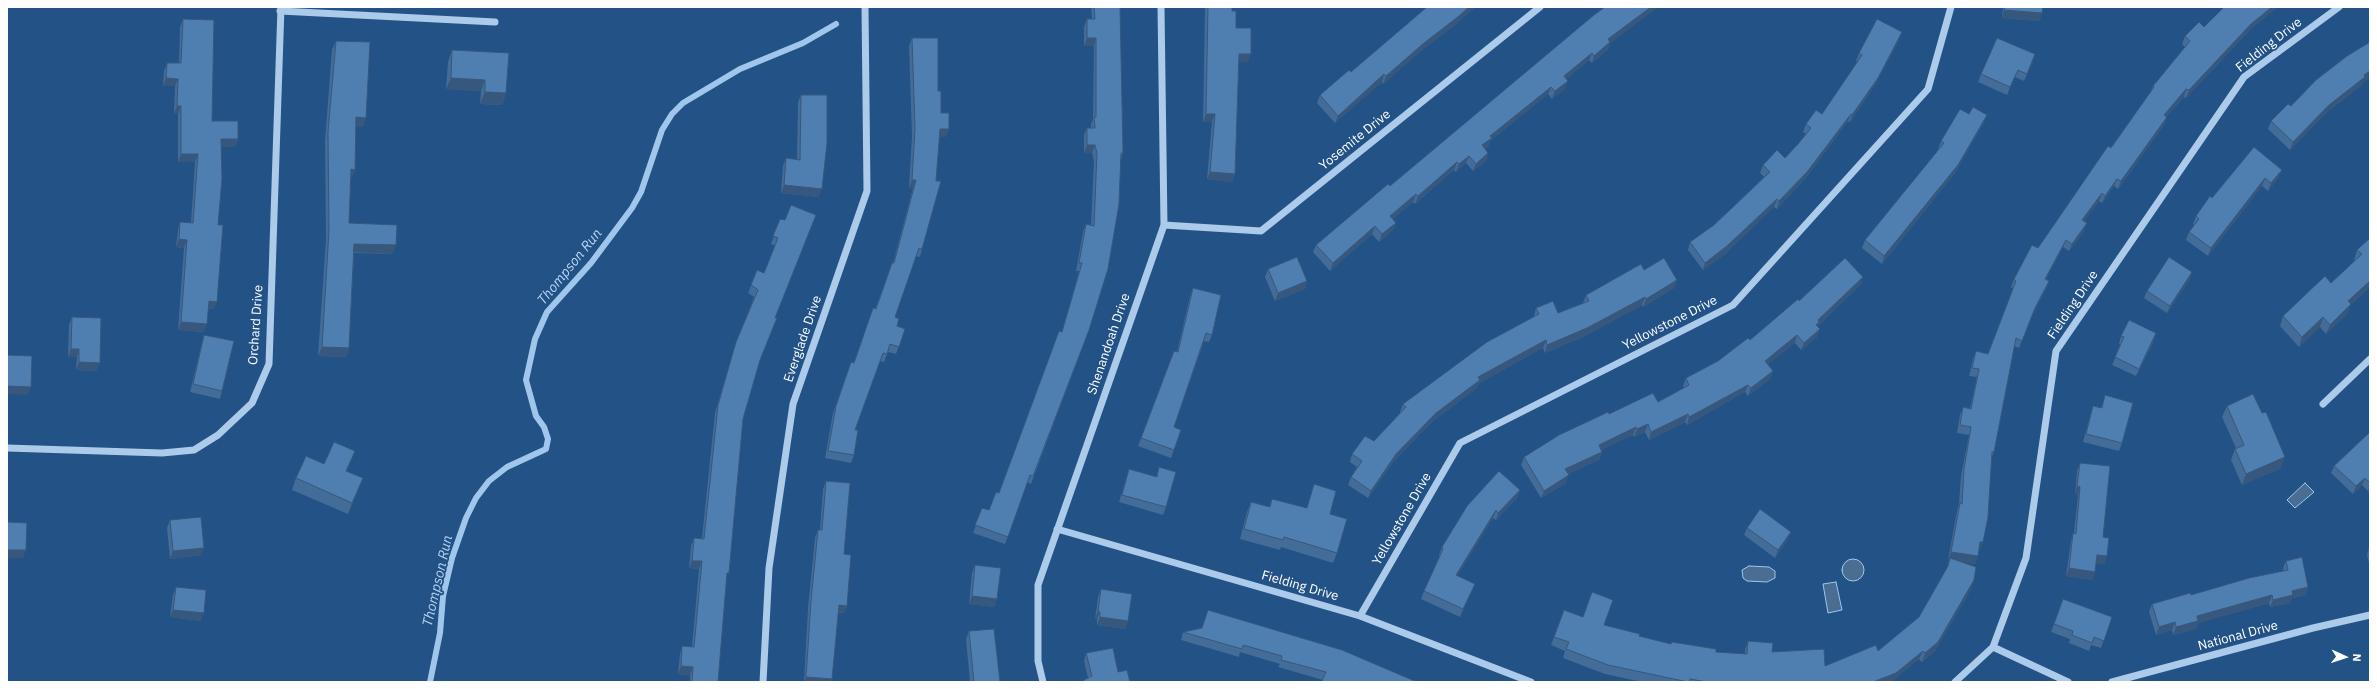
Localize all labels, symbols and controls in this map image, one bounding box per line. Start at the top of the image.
street label: Fielding Drive [2233,14,2305,76]
street label: Yosemite Drive [1316,106,1394,174]
water label: Thompson Run [534,226,606,308]
street label: Fielding Drive [2044,268,2102,342]
street label: Orchard Drive [245,284,267,366]
street label: Shenandoah Drive [1084,291,1134,397]
street label: Yellowstone Drive [1620,292,1720,354]
street label: Everglade Drive [781,294,825,384]
street label: Yellowstone Drive [1369,470,1435,568]
water label: Thompson Run [419,534,457,628]
street label: Fielding Drive [1260,568,1340,604]
street label: National Drive [2196,618,2280,654]
north arrow [2325,637,2365,677]
text: N [2350,653,2364,662]

